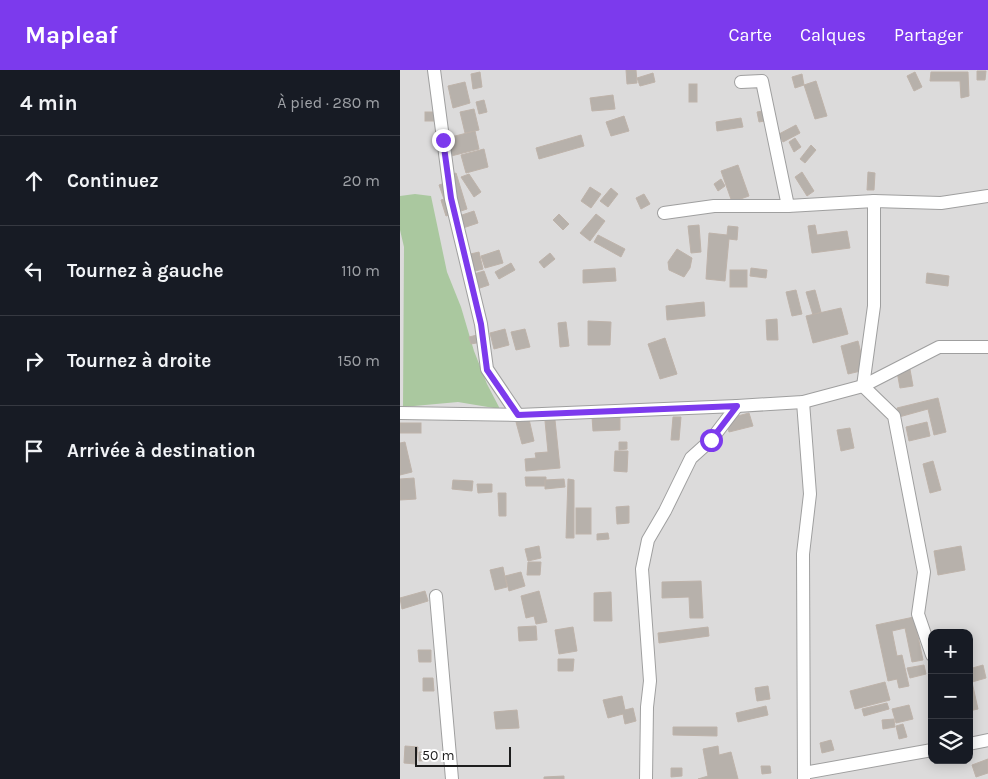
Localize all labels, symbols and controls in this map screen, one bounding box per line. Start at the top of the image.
text: Mapleaf [25,21,118,49]
text: Carte [728,24,772,46]
text: Calques [800,24,866,46]
text: Partager [894,24,963,46]
text: 4 min [20,91,78,115]
text: À pied · 280 m [277,93,380,112]
route end [432,129,455,152]
icon: ahead [20,167,48,195]
text: Continuez [67,170,159,192]
text: 20 m [342,171,380,190]
icon: left [20,257,48,285]
text: Tournez à gauche [67,260,224,282]
text: 110 m [341,261,380,280]
icon: right [20,347,48,375]
text: Tournez à droite [67,350,211,372]
text: 150 m [337,351,380,370]
route start [700,429,723,452]
icon: arrive [20,437,48,465]
text: Arrivée à destination [67,440,256,462]
map controls [928,629,973,764]
button: + [928,629,973,674]
button: − [928,674,973,719]
button: layers [928,719,973,764]
scale bar [415,744,511,767]
text: 50 m [422,747,455,764]

